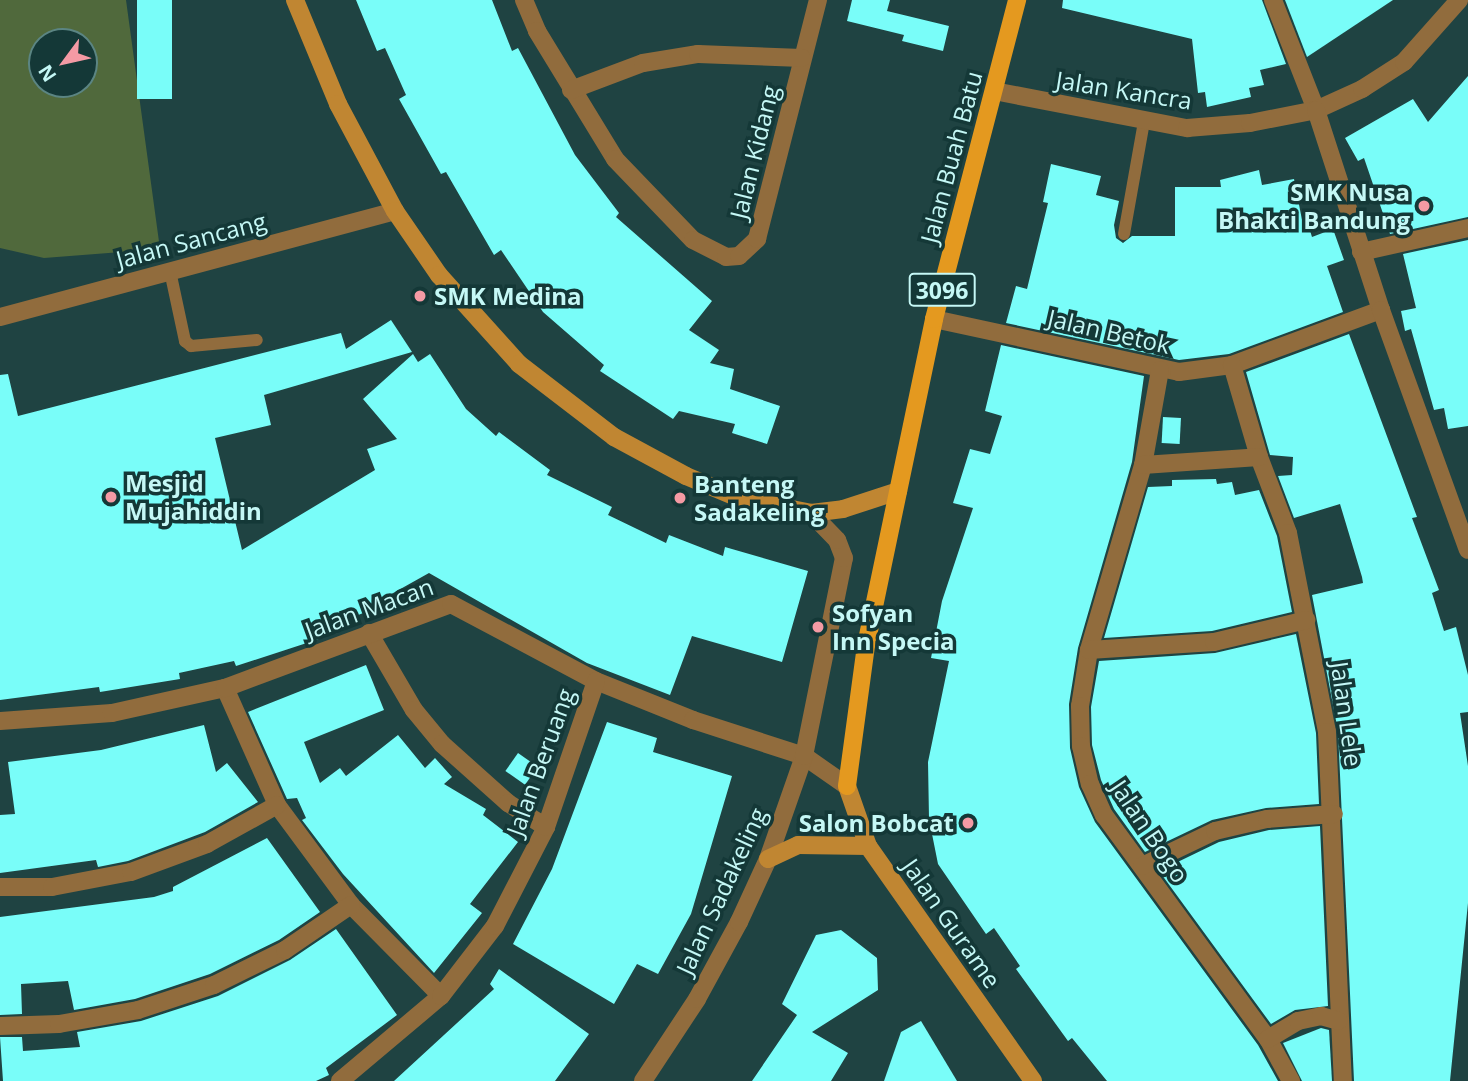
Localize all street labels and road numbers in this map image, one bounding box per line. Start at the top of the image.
street label: Jalan Kancra [1054,65,1194,115]
street label: Jalan Buah Batu [914,68,988,246]
street label: Jalan Kidang [723,82,785,222]
street label: Jalan Sancang [113,206,269,274]
road number: 3096 [907,270,977,310]
street label: Jalan Betok [1045,303,1173,359]
street label: Jalan Macan [301,571,437,645]
street label: Jalan Lele [1325,660,1369,768]
street label: Jalan Beruang [500,684,580,840]
street label: Jalan Bogo [1105,774,1195,888]
street label: Jalan Sadakeling [670,803,772,979]
street label: Jalan Gurame [897,853,1007,993]

